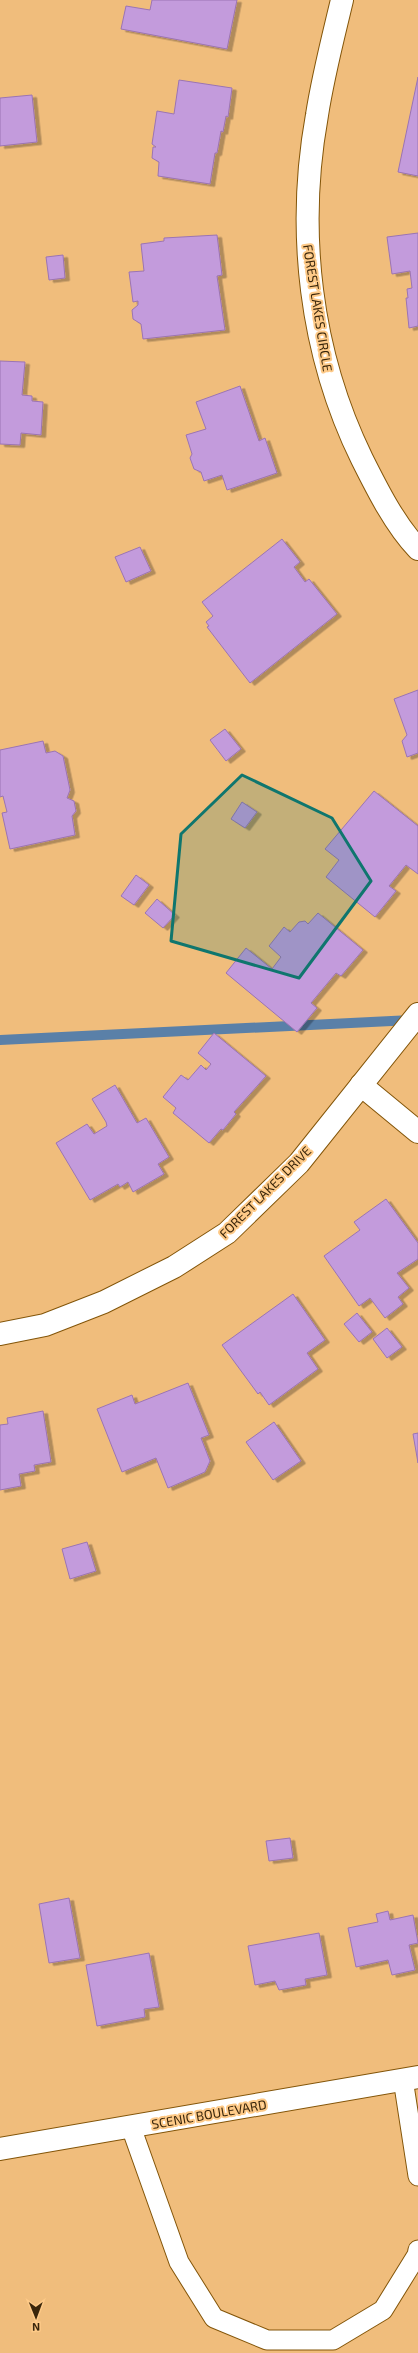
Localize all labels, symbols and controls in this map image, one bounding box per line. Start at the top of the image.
street label: FOREST LAKES CIRCLE [300,243,336,373]
street label: FOREST LAKES DRIVE [216,1143,314,1241]
street label: SCENIC BOULEVARD [150,2096,268,2132]
north arrow [16,2297,56,2337]
text: N [32,2321,40,2334]

